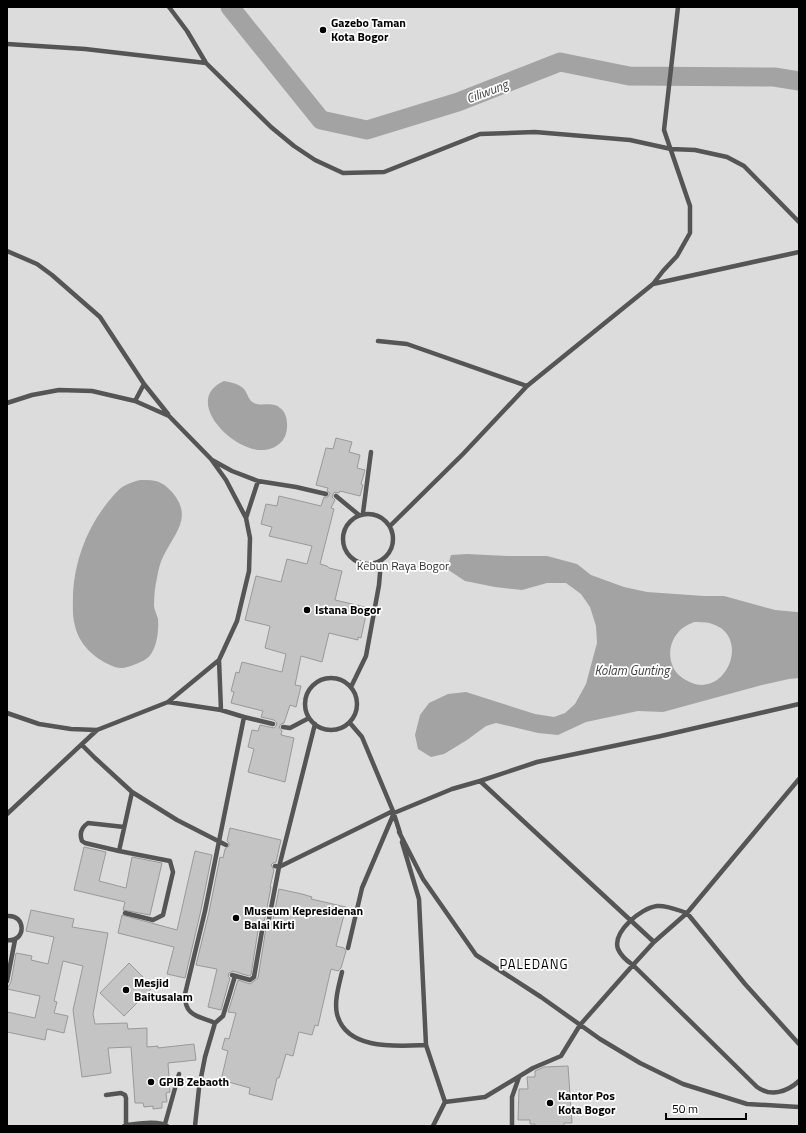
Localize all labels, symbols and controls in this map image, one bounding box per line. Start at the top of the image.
place label: Gazebo Taman Kota Bogor [331,13,406,46]
marker: Gazebo Taman Kota Bogor [318,25,328,35]
water label: Ciliwung [463,73,513,108]
park label: Kebun Raya Bogor [357,556,449,575]
place label: Istana Bogor [315,600,381,619]
marker: Istana Bogor [302,605,312,615]
water label: Kolam Gunting [595,660,671,680]
place label: Museum Kepresidenan Balai Kirti [244,901,363,934]
marker: Museum Kepresidenan Balai Kirti [231,913,241,923]
district label: PALEDANG [499,954,569,974]
place label: Mesjid Baitusalam [134,973,193,1006]
marker: Mesjid Baitusalam [121,985,131,995]
place label: GPIB Zebaoth [159,1072,229,1091]
marker: GPIB Zebaoth [146,1077,156,1087]
place label: Kantor Pos Kota Bogor [558,1086,616,1119]
scale bar [666,1095,746,1121]
marker: Kantor Pos Kota Bogor [545,1098,555,1108]
text: 50 m [672,1099,698,1118]

